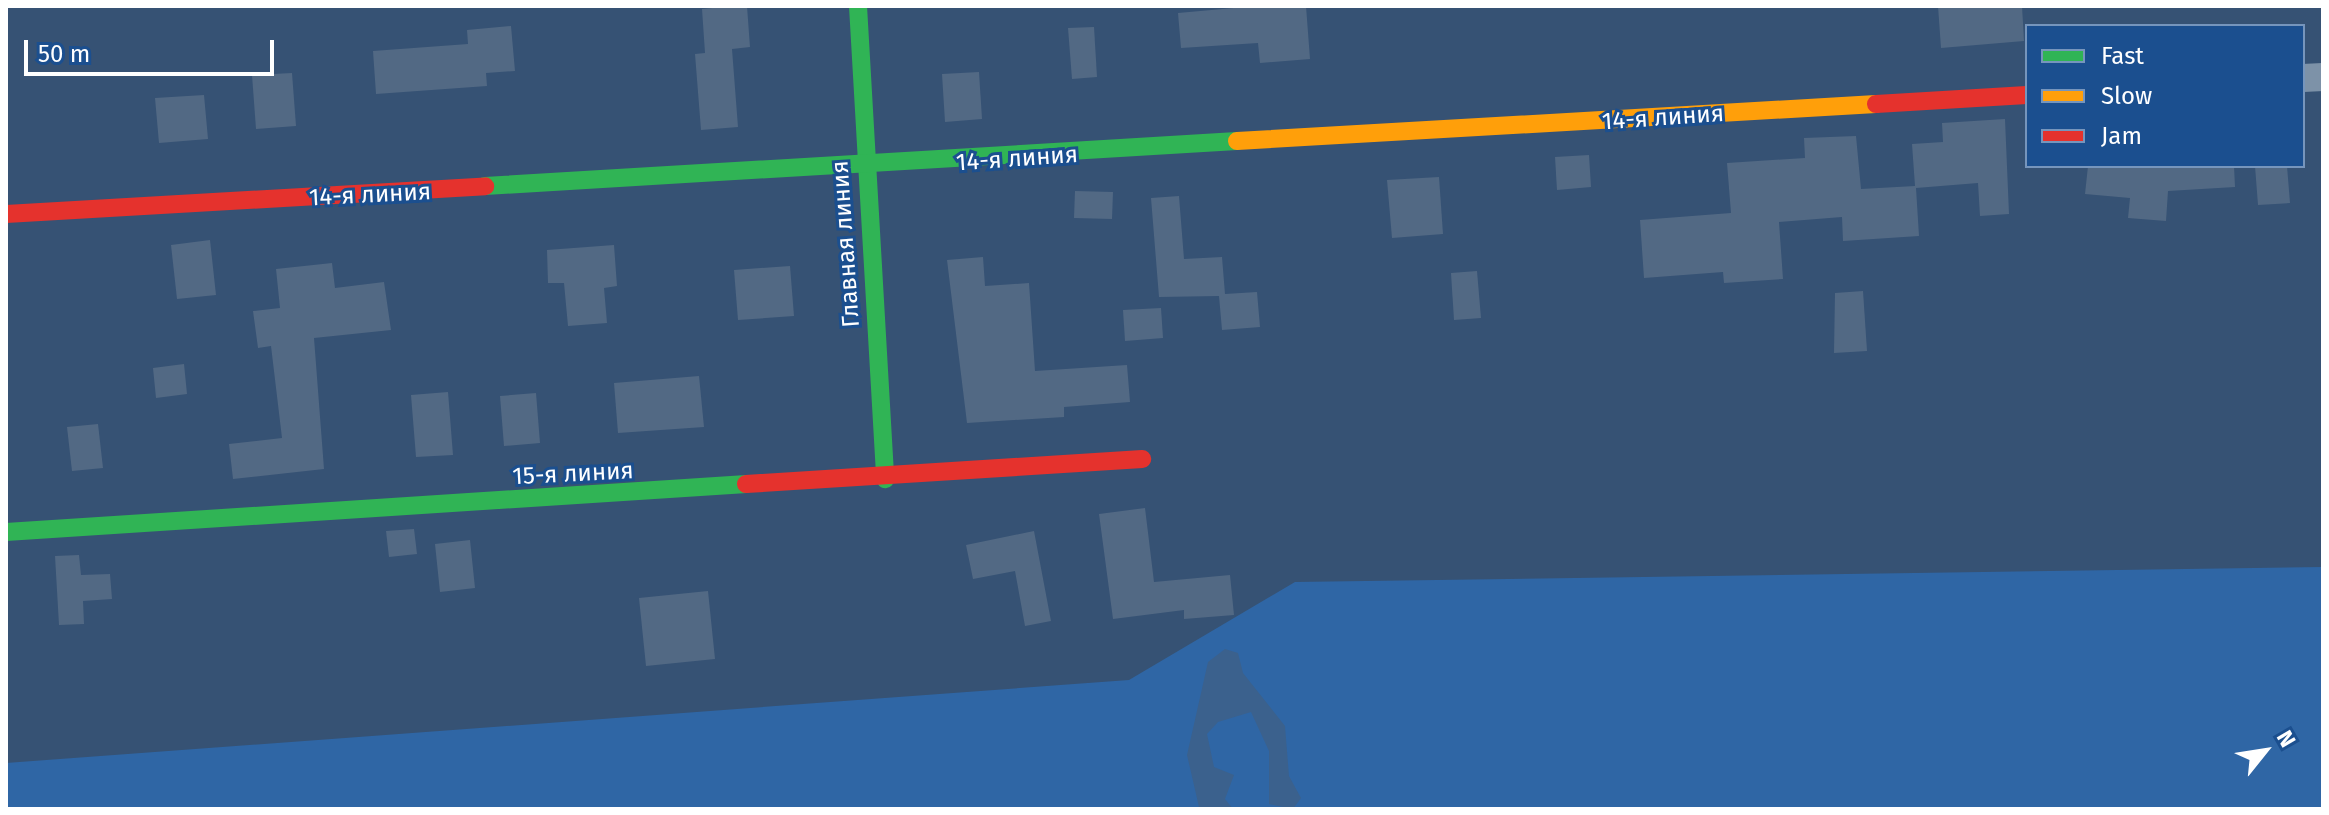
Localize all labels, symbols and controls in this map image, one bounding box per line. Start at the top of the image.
scale bar [28,24,278,74]
legend [2025,24,2305,168]
text: 50 m [38,40,90,68]
text: Fast [2101,42,2144,70]
text: Slow [2101,82,2152,110]
street label: 14-я линия [1601,99,1725,137]
text: Jam [2101,122,2142,150]
street label: 14-я линия [955,140,1079,178]
street label: Главная линия [826,160,866,328]
street label: 14-я линия [308,177,432,213]
street label: 15-я линия [512,456,634,492]
north arrow [2225,711,2305,791]
text: N [2271,726,2302,752]

